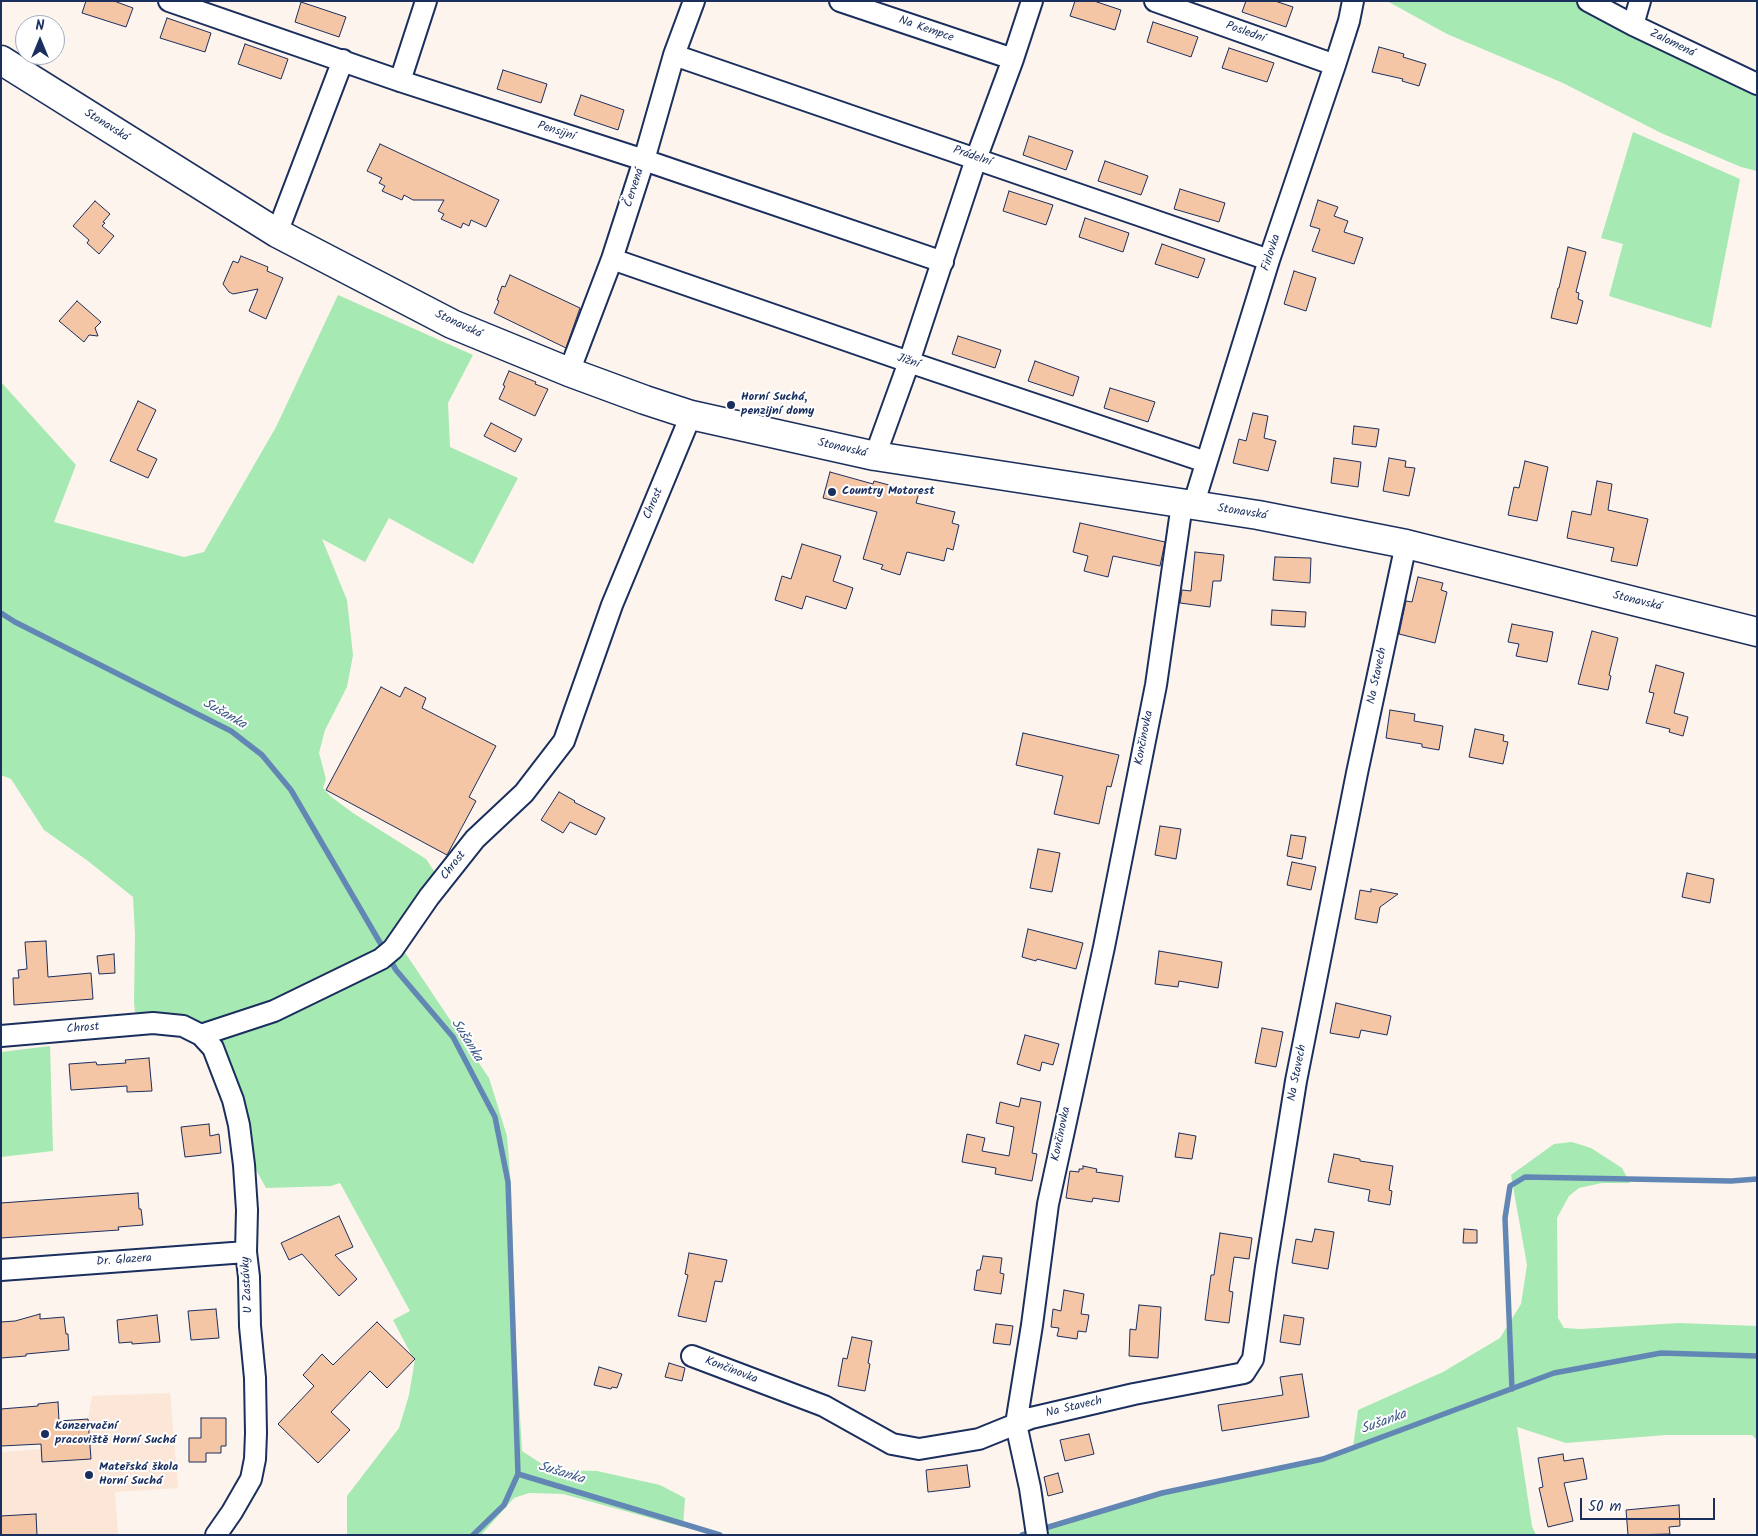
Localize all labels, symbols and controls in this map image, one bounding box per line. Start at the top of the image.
street label: Na Kempce [897,14,955,46]
north arrow [15,15,65,65]
text: N [36,15,44,37]
street label: Poslední [1223,19,1267,47]
street label: Zalomená [1647,27,1697,61]
street label: Stonavská [81,107,131,145]
street label: Pensijní [535,119,577,145]
street label: Prádelní [951,144,993,170]
street label: Červená [622,167,648,209]
street label: Firlovka [1259,233,1285,273]
street label: Stonavská [432,308,484,342]
street label: Jižní [895,351,921,373]
place label: Horní Suchá, penzijní domy [741,391,814,419]
marker: Horní Suchá, penzijní domy [725,399,737,411]
street label: Stonavská [816,436,868,462]
place label: Country Motorest [842,485,935,499]
street label: Chrost [641,486,667,522]
marker: Country Motorest [826,486,838,498]
street label: Stonavská [1216,502,1268,524]
street label: Stonavská [1611,589,1663,615]
street label: Na Stavech [1365,646,1391,706]
water label: Sušanka [199,696,249,734]
street label: Končinovka [1133,709,1157,767]
street label: Chrost [438,849,470,883]
water label: Sušanka [446,1016,486,1066]
street label: Chrost [66,1020,100,1038]
street label: Na Stavech [1285,1043,1311,1103]
street label: Končinovka [1049,1105,1075,1163]
street label: Dr. Glazera [96,1252,152,1270]
street label: U Zastávky [239,1256,257,1314]
street label: Končinovka [703,1354,759,1388]
street label: Na Stavech [1044,1395,1104,1421]
water label: Sušanka [1359,1407,1409,1439]
place label: Konzervační pracoviště Horní Suchá [55,1420,176,1448]
marker: Konzervační pracoviště Horní Suchá [39,1428,51,1440]
water label: Sušanka [536,1459,586,1489]
place label: Mateřská škola Horní Suchá [99,1461,178,1489]
marker: Mateřská škola Horní Suchá [83,1469,95,1481]
scale bar [1583,1488,1718,1520]
text: 50 m [1588,1495,1622,1519]

